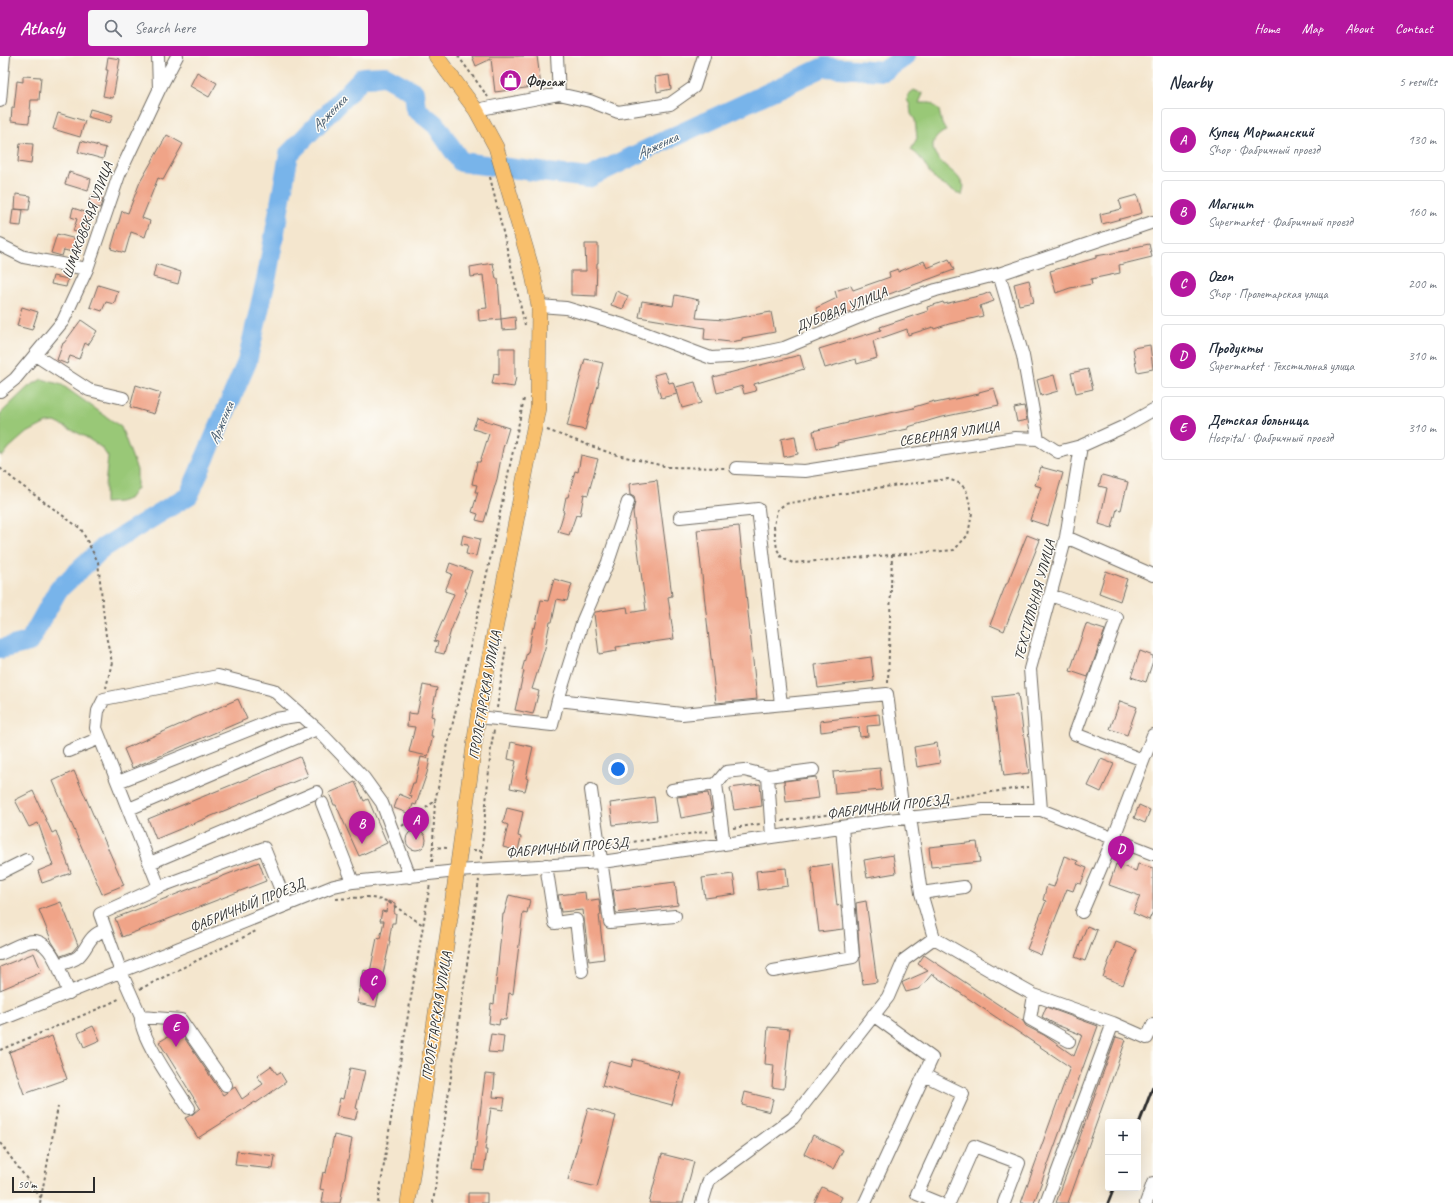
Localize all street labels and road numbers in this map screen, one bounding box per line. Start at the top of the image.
street label: ШМАКОВСКАЯ УЛИЦА [59,159,117,280]
street label: ДУБОВАЯ УЛИЦА [793,283,890,336]
street label: СЕВЕРНАЯ УЛИЦА [898,417,1001,450]
street label: ТЕХСТИЛЬНАЯ УЛИЦА [1010,537,1059,662]
street label: ПРОЛЕТАРСКАЯ УЛИЦА [465,629,504,761]
street label: ФАБРИЧНЫЙ ПРОЕЗД [826,790,952,822]
street label: ФАБРИЧНЫЙ ПРОЕЗД [505,834,631,861]
street label: ФАБРИЧНЫЙ ПРОЕЗД [187,874,309,936]
street label: ПРОЛЕТАРСКАЯ УЛИЦА [418,950,455,1082]

